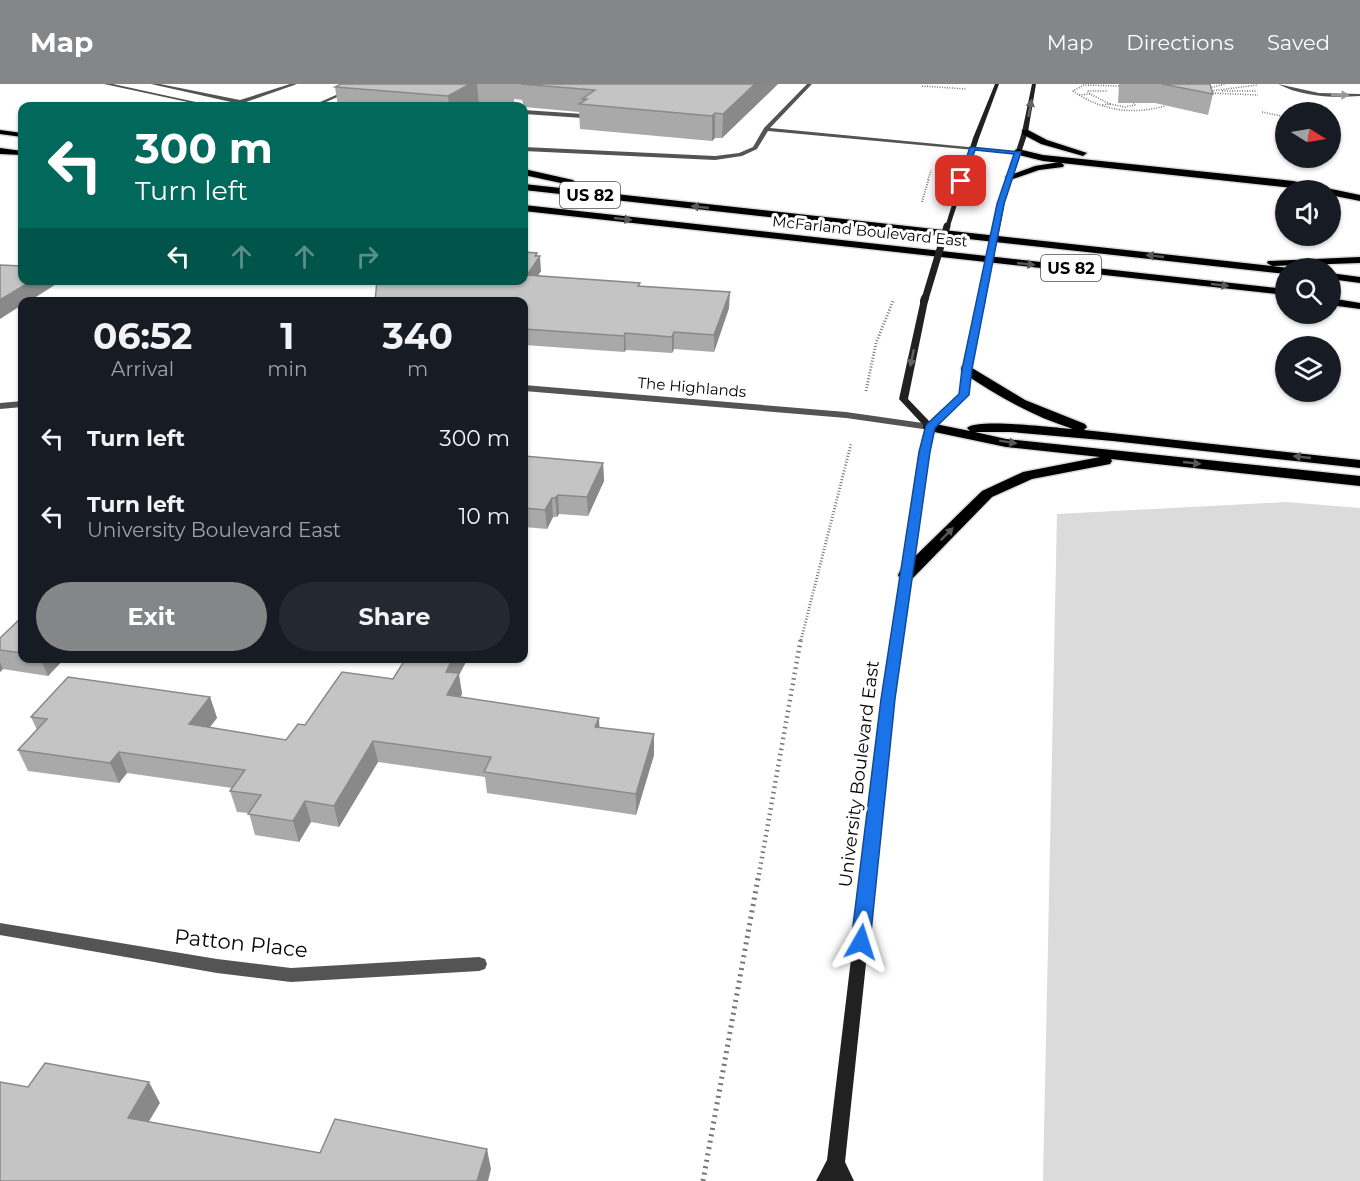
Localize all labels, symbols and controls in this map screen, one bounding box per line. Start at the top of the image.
text: Map [30,25,93,59]
text: Map [1047,30,1093,55]
text: Directions [1126,30,1234,55]
text: Saved [1267,30,1330,55]
one-way arrow [1331,91,1350,100]
one-way arrow [1026,98,1035,117]
north arrow [1275,102,1341,168]
map controls [1275,102,1341,402]
text: 300 m [135,122,273,174]
icon: left [36,126,114,204]
pin [935,155,986,206]
icon: arrive [944,164,977,197]
text: Turn left [135,174,248,207]
button: sound [1275,180,1341,246]
road number: US 82 [560,182,620,208]
one-way arrow [691,202,710,211]
street label: McFarland Boulevard East [771,211,969,251]
one-way arrow [614,215,633,224]
icon: left [162,240,195,273]
icon: ahead [225,240,258,273]
icon: ahead [288,240,321,273]
icon: right [351,240,384,273]
one-way arrow [1145,251,1164,261]
road number: US 82 [1041,255,1101,281]
button: search [1275,258,1341,324]
one-way arrow [1017,259,1036,268]
one-way arrow [1211,280,1230,290]
text: 06:52 [93,314,192,358]
text: 1 [280,314,294,358]
text: 340 [382,314,453,358]
button: layers [1275,336,1341,402]
one-way arrow [907,349,916,368]
text: Arrival [111,357,174,381]
text: min [267,357,307,381]
text: m [407,357,428,381]
street label: The Highlands [637,373,747,401]
icon: left [36,422,69,455]
text: Turn left [87,425,185,452]
text: 300 m [439,425,510,452]
one-way arrow [998,438,1017,447]
one-way arrow [1292,453,1311,462]
one-way arrow [1182,458,1201,468]
text: Turn left [87,491,185,518]
icon: left [36,500,69,533]
text: 10 m [458,503,510,530]
text: University Boulevard East [87,518,341,542]
one-way arrow [940,527,954,541]
button: Exit [36,582,267,651]
button: Share [279,582,510,651]
street label: University Boulevard East [834,659,884,889]
position arrow [829,910,893,974]
street label: Patton Place [173,924,309,962]

